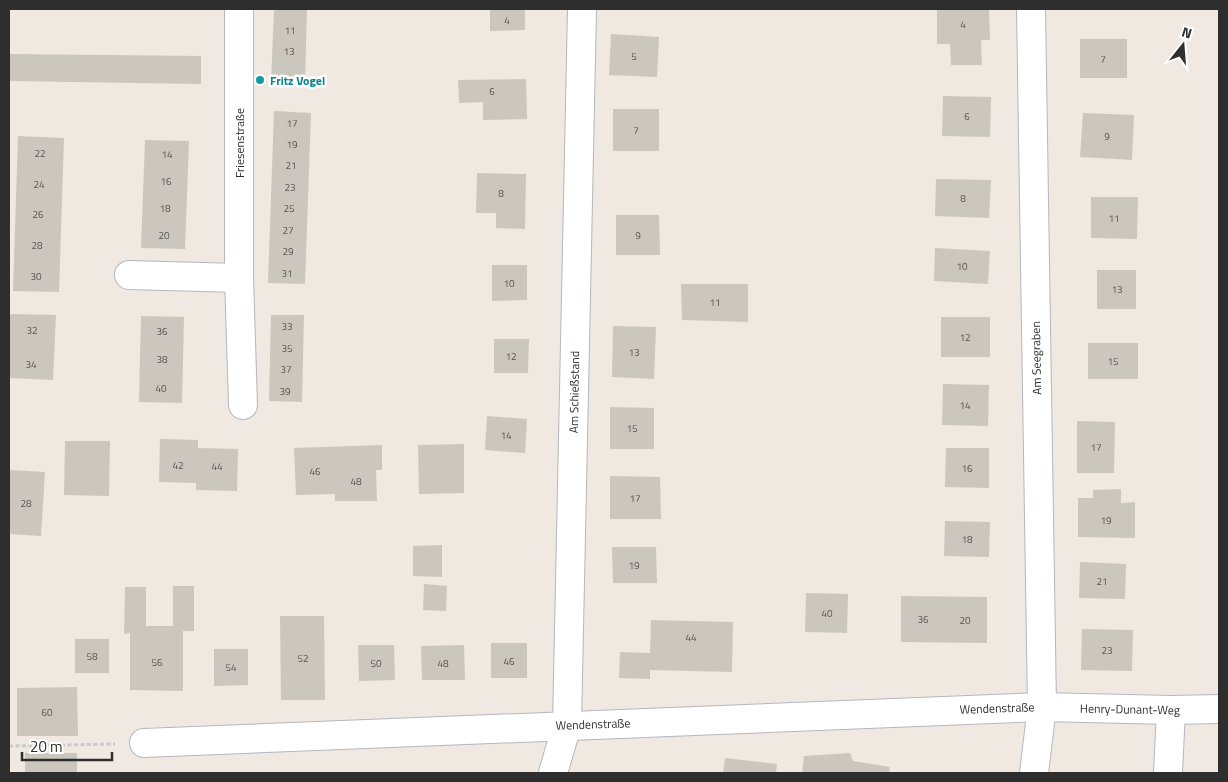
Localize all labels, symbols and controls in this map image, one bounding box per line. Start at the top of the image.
house number: 4 [504,13,510,28]
house number: 4 [960,17,966,32]
north arrow [1158,20,1208,70]
text: N [1179,21,1195,44]
house number: 11 [284,23,296,38]
house number: 13 [283,44,295,59]
house number: 5 [631,49,637,64]
house number: 7 [1100,52,1106,67]
place label: Fritz Vogel [270,71,325,90]
marker: Fritz Vogel [254,74,266,86]
house number: 6 [489,84,495,99]
street label: Friesenstraße [230,108,249,178]
house number: 6 [964,109,970,124]
house number: 17 [286,116,298,131]
house number: 7 [633,123,639,138]
house number: 9 [1104,129,1110,144]
house number: 19 [286,137,298,152]
house number: 22 [34,146,46,161]
house number: 14 [161,147,173,162]
house number: 21 [285,158,297,173]
house number: 16 [160,174,172,189]
house number: 24 [33,177,45,192]
house number: 23 [284,180,296,195]
house number: 8 [498,186,504,201]
house number: 8 [960,191,966,206]
house number: 18 [159,201,171,216]
house number: 25 [283,201,295,216]
house number: 26 [32,207,44,222]
house number: 11 [1108,211,1120,226]
house number: 27 [282,223,294,238]
house number: 20 [158,228,170,243]
house number: 9 [635,228,641,243]
house number: 28 [31,238,43,253]
house number: 29 [282,244,294,259]
house number: 10 [956,259,968,274]
house number: 31 [281,266,293,281]
house number: 30 [30,269,42,284]
house number: 10 [503,276,515,291]
house number: 13 [1111,282,1123,297]
house number: 11 [709,295,721,310]
house number: 33 [281,319,293,334]
street label: Am Seegraben [1026,321,1046,395]
house number: 32 [26,323,38,338]
house number: 36 [156,324,168,339]
house number: 12 [959,330,971,345]
house number: 35 [281,341,293,356]
house number: 13 [628,345,640,360]
house number: 12 [505,349,517,364]
street label: Am Schießstand [564,351,584,433]
house number: 38 [156,352,168,367]
house number: 15 [1107,354,1119,369]
house number: 34 [25,357,37,372]
house number: 37 [280,362,292,377]
house number: 40 [155,381,167,396]
house number: 39 [279,384,291,399]
house number: 14 [959,398,971,413]
house number: 15 [626,421,638,436]
house number: 14 [500,428,512,443]
house number: 17 [1090,440,1102,455]
house number: 42 [172,458,184,473]
house number: 44 [211,459,223,474]
house number: 16 [961,461,973,476]
house number: 46 [309,464,321,479]
house number: 48 [350,474,362,489]
house number: 17 [629,491,641,506]
house number: 28 [20,496,32,511]
house number: 19 [1100,513,1112,528]
house number: 18 [961,532,973,547]
house number: 19 [628,558,640,573]
house number: 21 [1096,574,1108,589]
house number: 40 [821,606,833,621]
house number: 36 [917,612,929,627]
house number: 20 [959,613,971,628]
house number: 44 [685,630,697,645]
house number: 23 [1101,643,1113,658]
house number: 58 [86,649,98,664]
house number: 52 [297,651,309,666]
house number: 46 [503,654,515,669]
house number: 56 [151,655,163,670]
house number: 50 [370,656,382,671]
house number: 48 [437,656,449,671]
house number: 54 [225,660,237,675]
street label: Wendenstraße [959,697,1035,719]
street label: Henry-Dunant-Weg [1080,699,1180,719]
house number: 60 [41,705,53,720]
street label: Wendenstraße [555,713,631,735]
scale bar [22,730,112,762]
text: 20 m [30,735,63,758]

